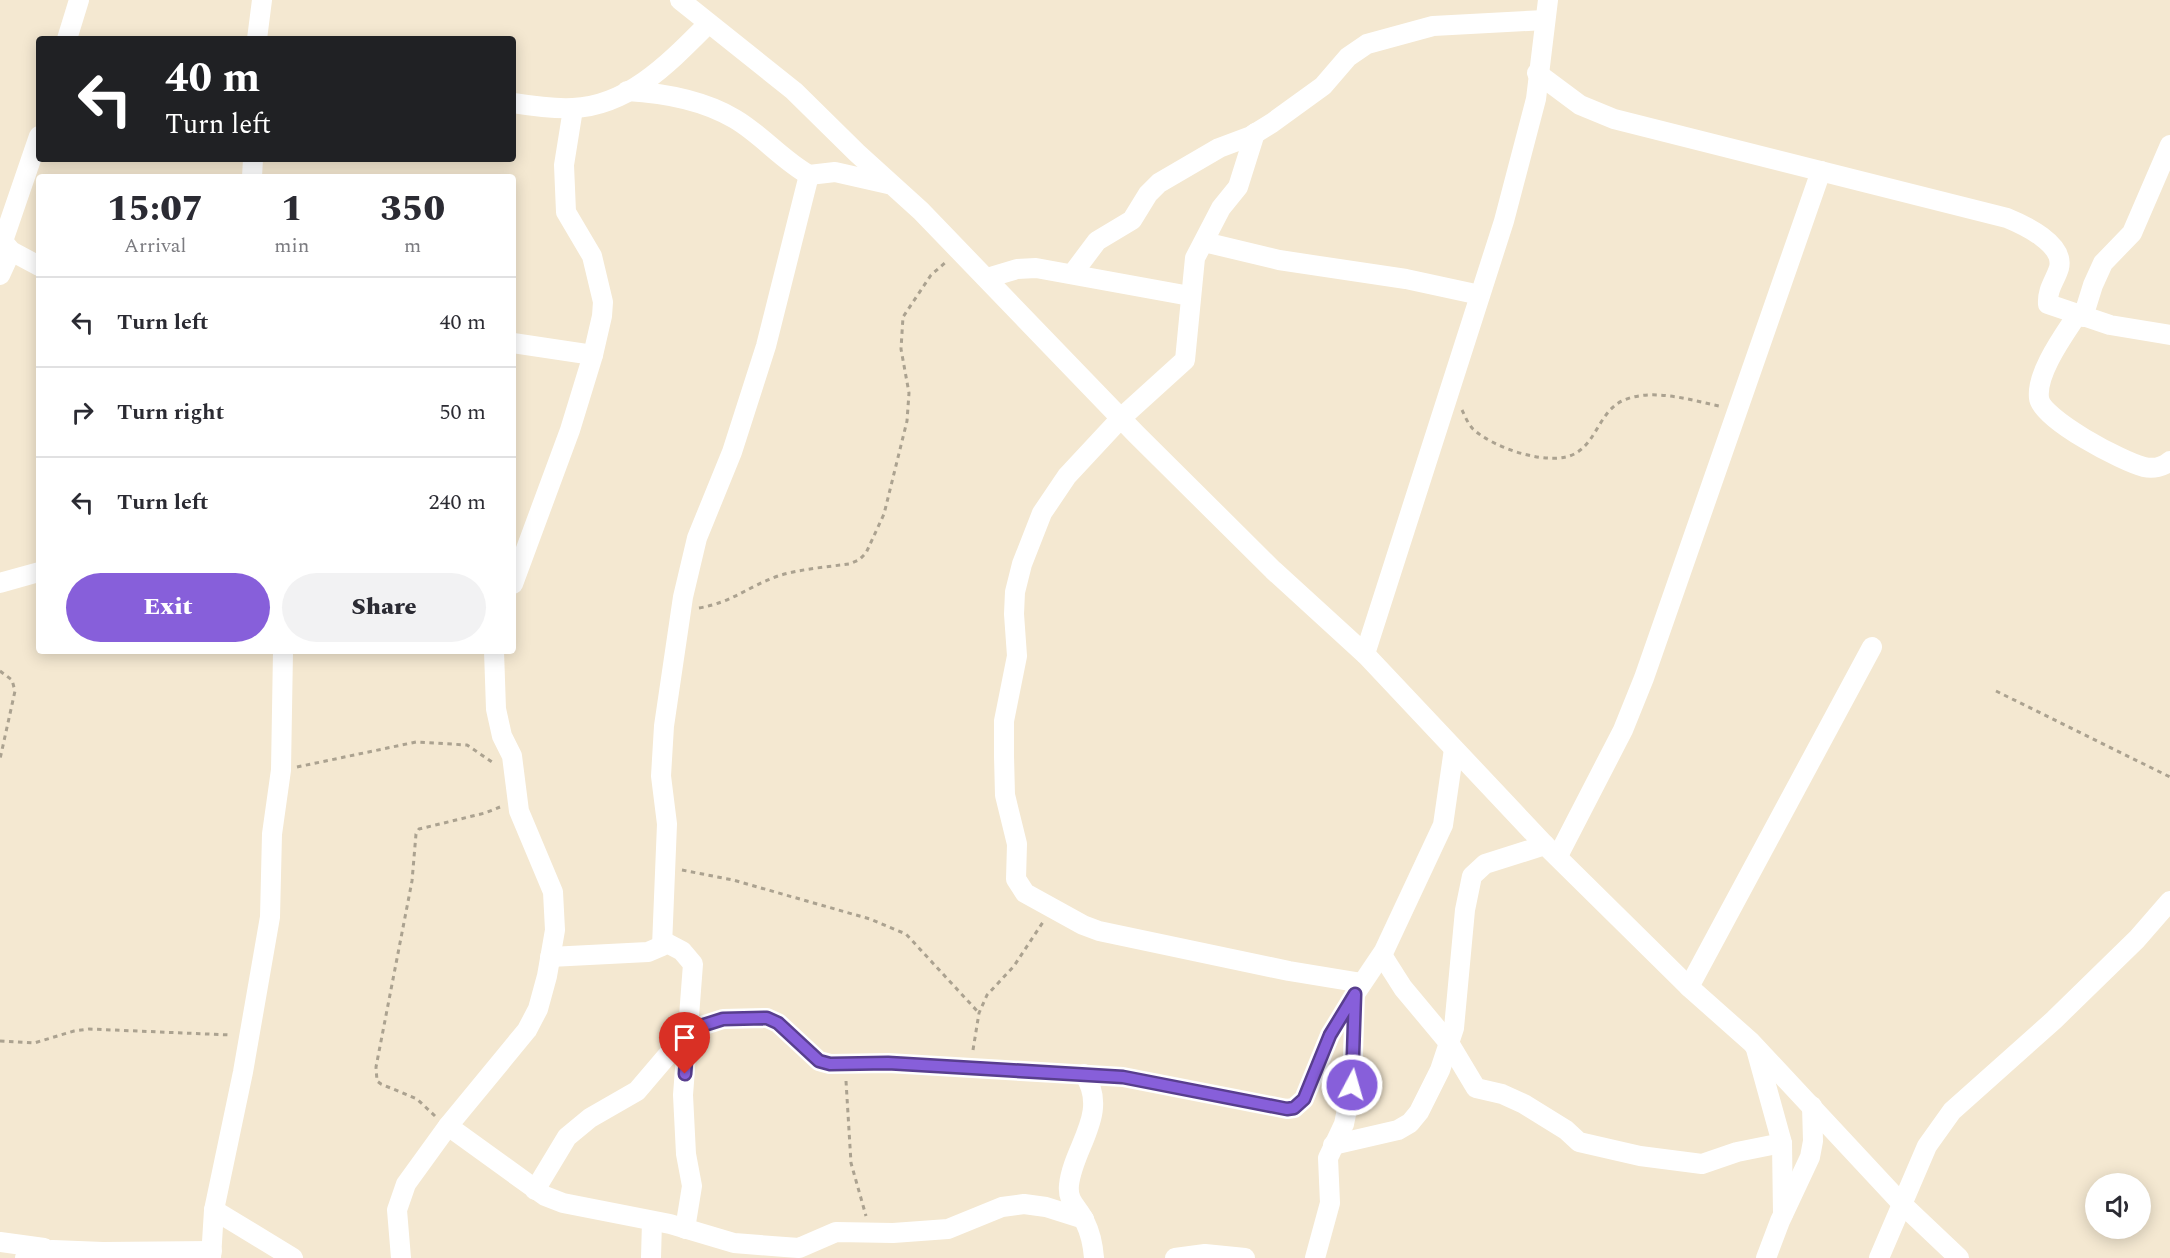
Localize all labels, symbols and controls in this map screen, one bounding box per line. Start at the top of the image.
text: 40 m [165,47,260,110]
icon: left [66,60,144,138]
text: Turn left [165,104,271,146]
text: 15:07 [107,182,203,237]
text: 1 [281,182,303,237]
text: 350 [380,182,445,237]
text: Arrival [124,231,186,261]
text: min [274,231,309,261]
text: m [404,231,421,261]
icon: left [66,306,99,339]
text: Turn left [117,306,209,339]
text: 40 m [440,306,486,339]
icon: right [66,396,99,429]
text: Turn right [117,396,224,429]
text: 50 m [440,396,486,429]
icon: left [66,486,99,519]
text: Turn left [117,486,209,519]
text: 240 m [429,486,486,519]
button: Exit [66,573,270,642]
button: Share [282,573,486,642]
pin [659,1012,710,1074]
icon: arrive [668,1021,701,1054]
position arrow [1320,1053,1384,1117]
map controls [2085,1173,2151,1239]
button: sound [2085,1173,2151,1239]

